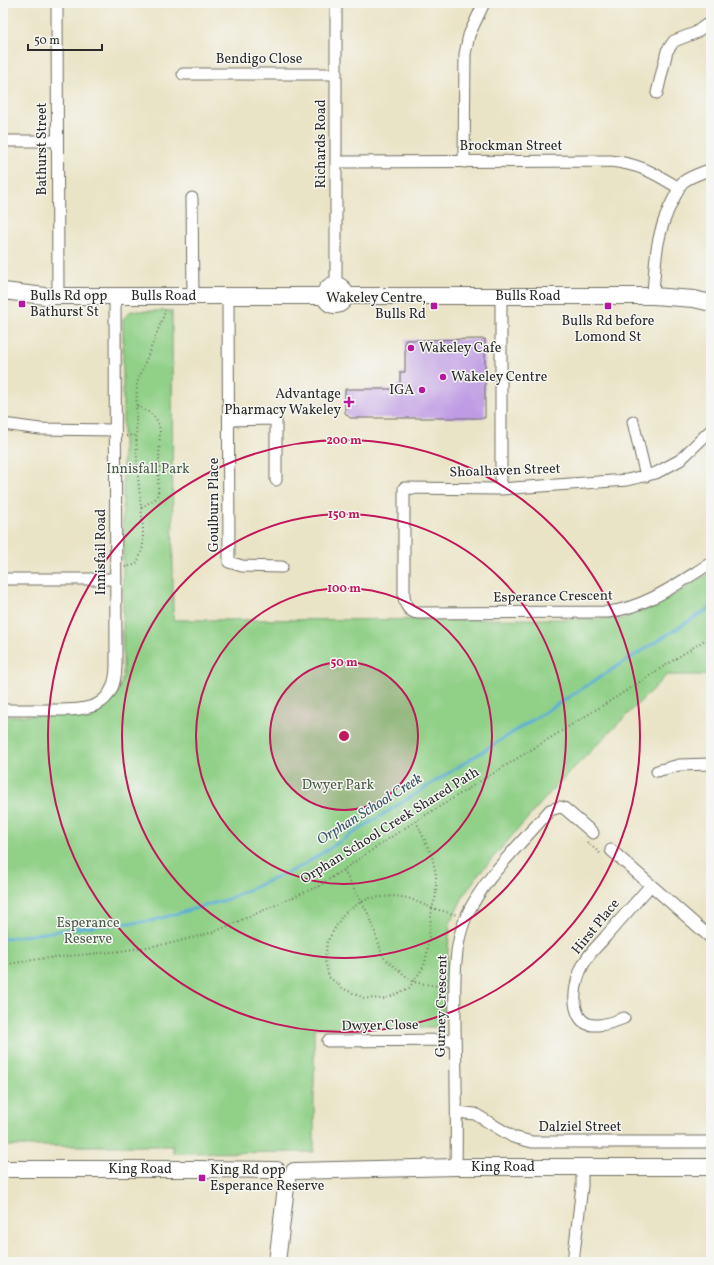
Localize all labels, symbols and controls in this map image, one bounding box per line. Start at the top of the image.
scale bar [28,26,102,52]
text: 50 m [34,33,60,49]
street label: Bendigo Close [216,50,303,69]
street label: Richards Road [312,99,331,189]
street label: Bathurst Street [33,102,52,195]
street label: Brockman Street [460,137,562,156]
place label: Bulls Rd opp Bathurst St [30,287,107,322]
street label: Bulls Road [131,287,197,306]
street label: Bulls Road [495,287,561,306]
place label: Wakeley Centre, Bulls Rd [326,289,426,324]
marker: Bulls Rd opp Bathurst St [17,299,27,309]
marker: Wakeley Centre, Bulls Rd [429,301,439,311]
marker: Bulls Rd before Lomond St [603,301,613,311]
place label: Bulls Rd before Lomond St [562,312,655,347]
place label: Wakeley Cafe [419,339,502,358]
marker: Wakeley Cafe [406,343,416,353]
place label: Wakeley Centre [451,368,548,387]
marker: Wakeley Centre [438,372,448,382]
place label: IGA [389,381,414,400]
place label: Advantage Pharmacy Wakeley [224,385,341,420]
marker: IGA [417,385,427,395]
marker: Advantage Pharmacy Wakeley [344,397,354,407]
text: 200 m [326,433,362,449]
street label: Goulburn Place [205,457,224,552]
park label: Innisfall Park [106,460,190,479]
street label: Shoalhaven Street [449,460,561,482]
text: 150 m [328,507,360,523]
street label: Innisfail Road [92,509,111,595]
text: 100 m [327,581,361,597]
street label: Esperance Crescent [493,586,613,608]
text: 50 m [330,655,358,671]
centre of rings [337,729,351,743]
street label: Orphan School Creek Shared Path [297,763,483,889]
water label: Orphan School Creek [313,769,427,851]
park label: Dwyer Park [302,776,375,795]
street label: Hirst Place [568,895,625,959]
park label: Esperance Reserve [56,914,120,949]
street label: Gurney Crescent [432,954,452,1057]
street label: Dwyer Close [341,1016,419,1036]
street label: Dalziel Street [539,1118,622,1137]
street label: King Road [471,1158,535,1177]
street label: King Road [108,1160,172,1179]
place label: King Rd opp Esperance Reserve [210,1161,325,1196]
marker: King Rd opp Esperance Reserve [197,1173,207,1183]

